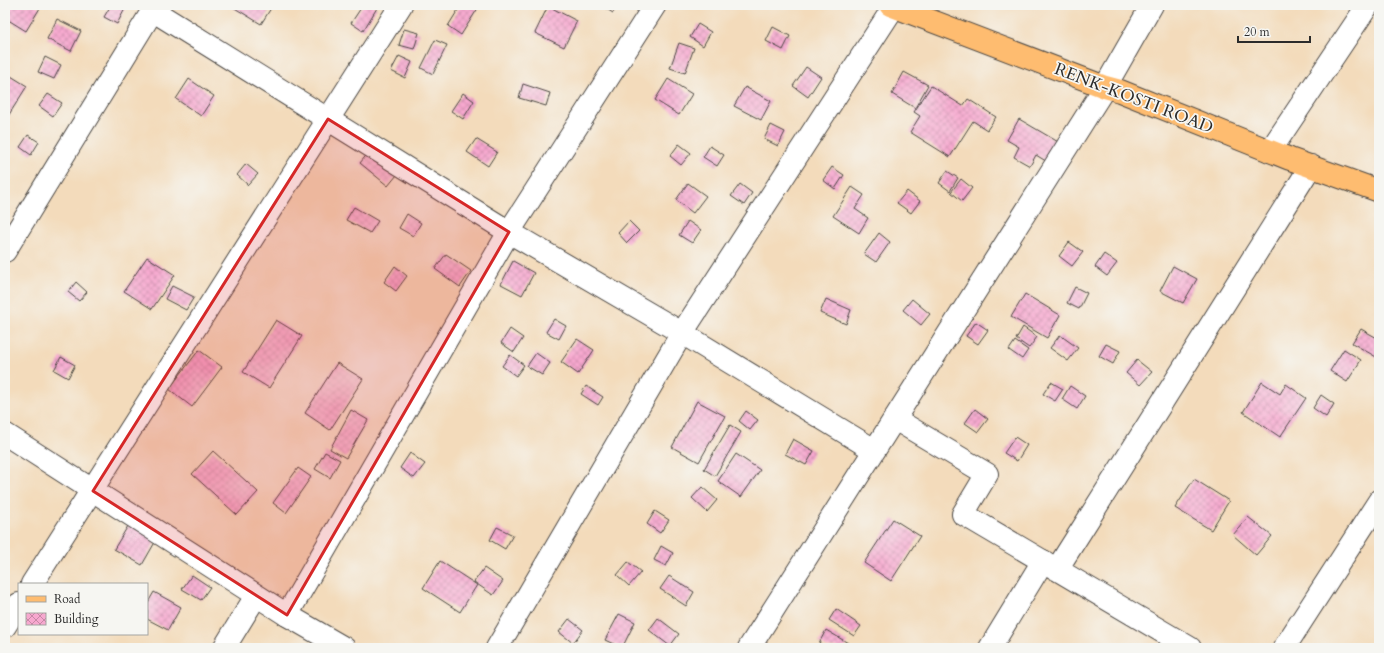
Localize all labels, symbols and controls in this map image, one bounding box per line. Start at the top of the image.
scale bar [1238,18,1310,44]
text: 20 m [1244,24,1271,40]
street label: RENK-KOSTI ROAD [1051,57,1217,139]
legend [18,583,148,635]
text: Road [54,591,81,607]
text: Building [54,611,99,627]

